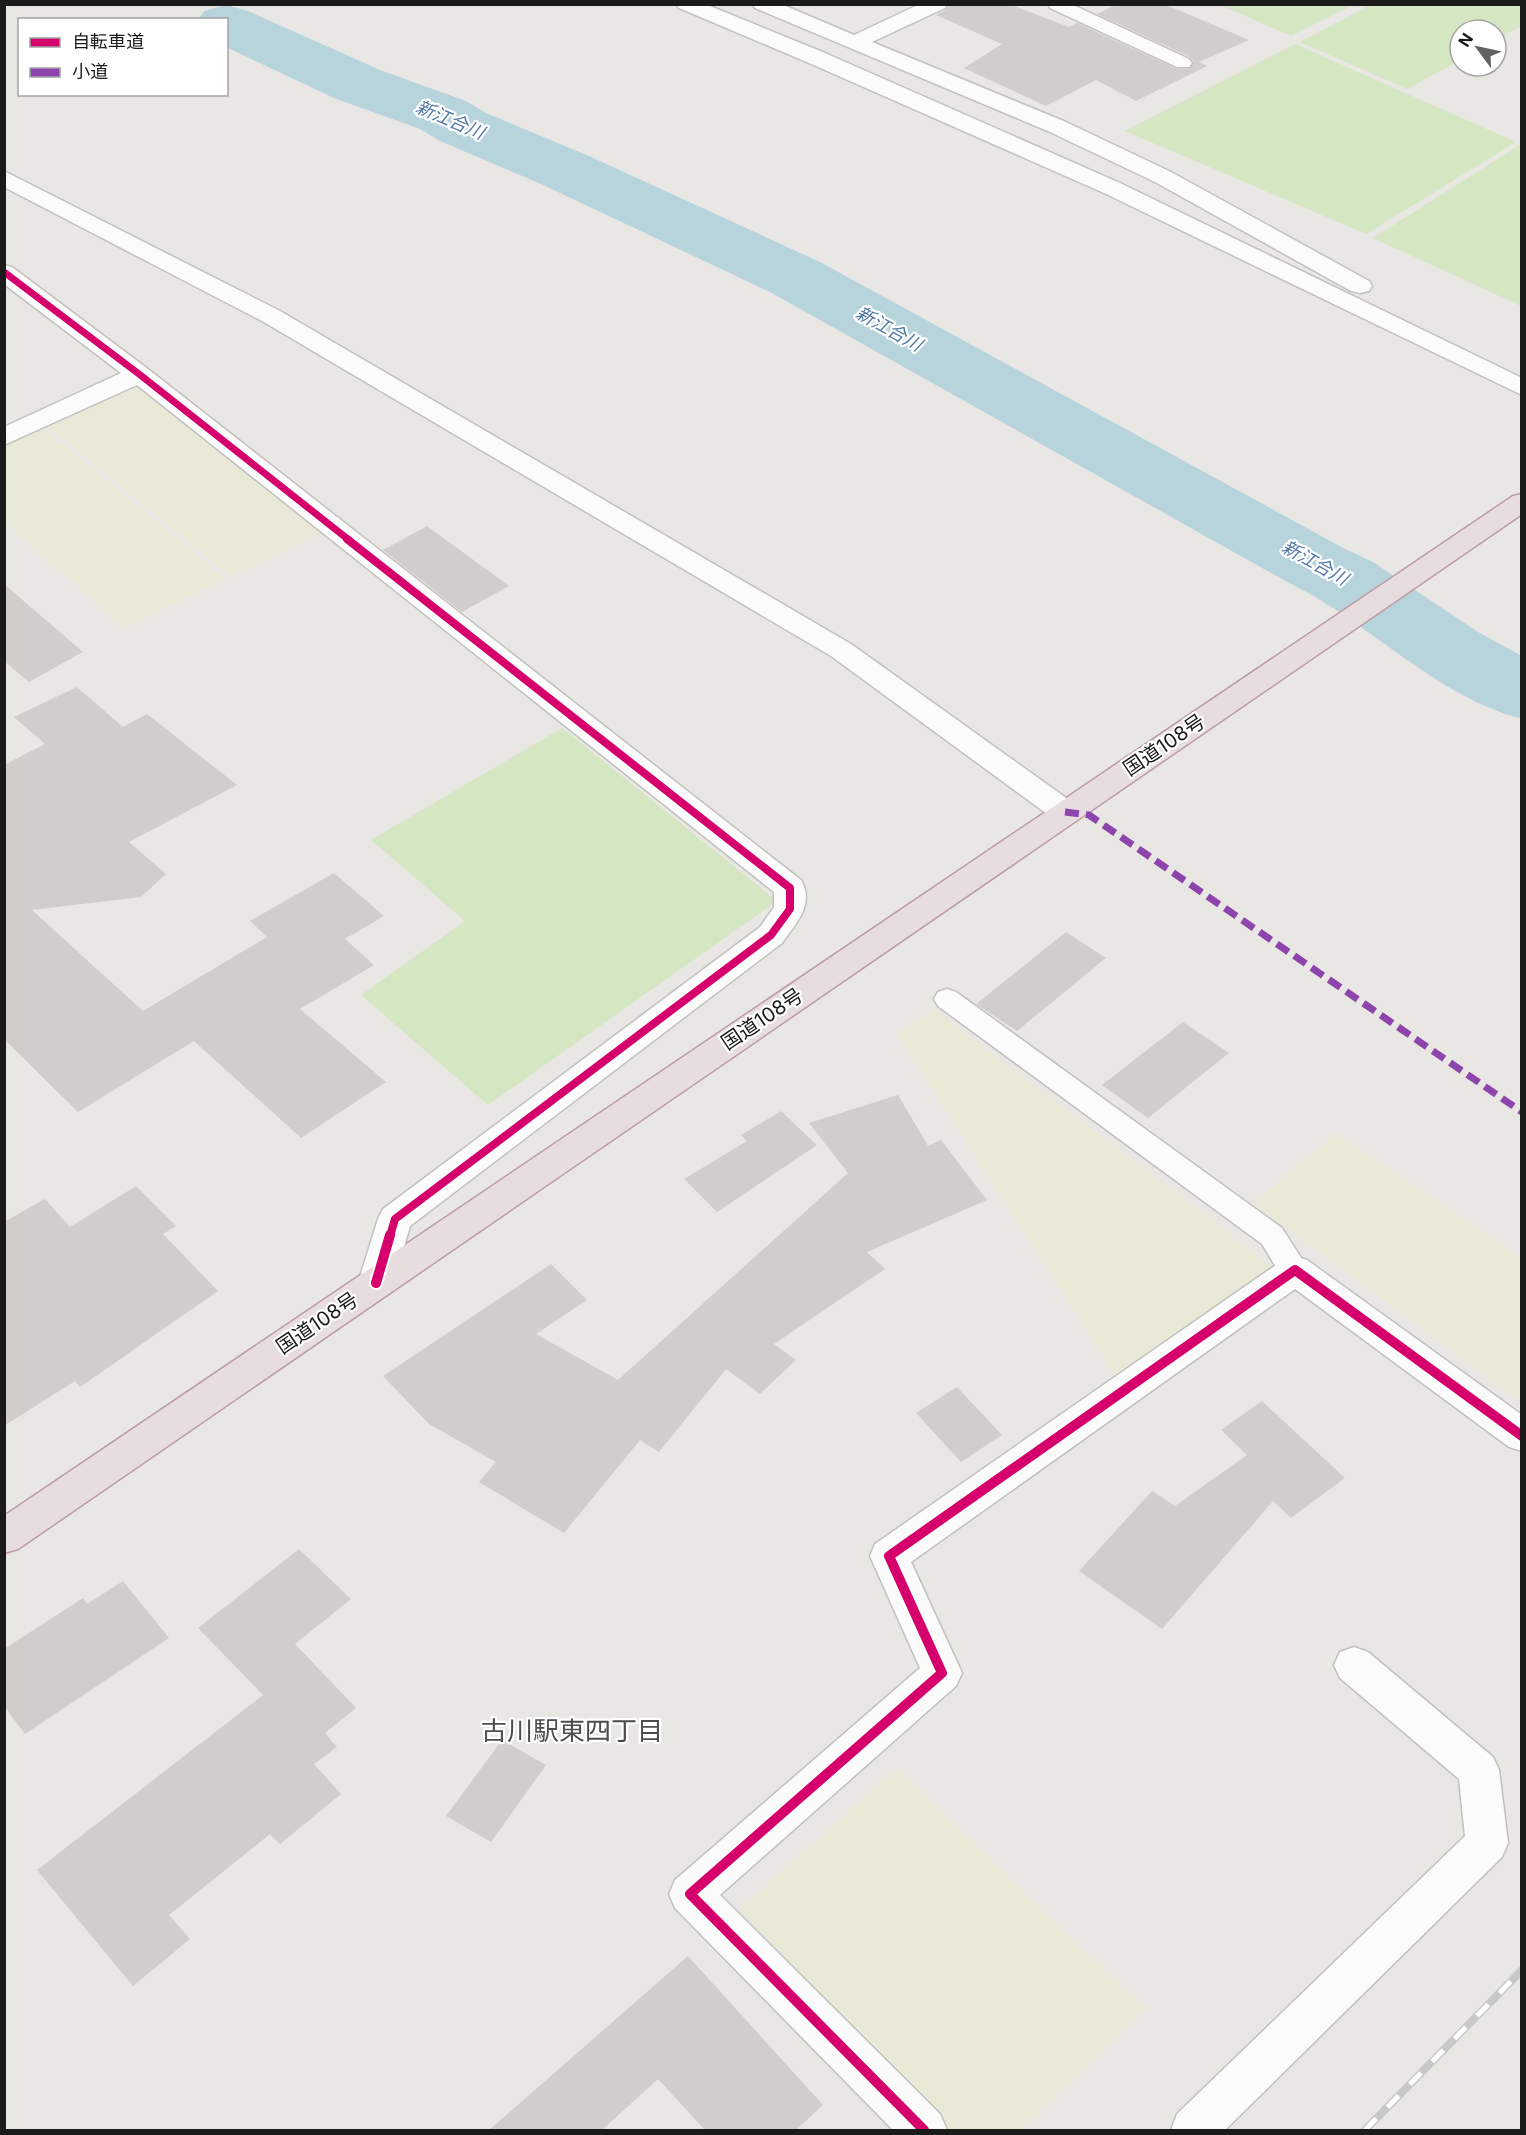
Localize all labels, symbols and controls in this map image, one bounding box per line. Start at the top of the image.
legend [18,18,228,96]
north arrow [1448,18,1508,78]
text: N [1454,29,1477,50]
text: 自転車道 [72,31,144,52]
text: 小道 [72,61,108,82]
water label: 新江合川 [413,96,489,144]
water label: 新江合川 [853,302,928,356]
water label: 新江合川 [1279,536,1354,590]
street label: 国道108号 [1119,709,1209,781]
street label: 国道108号 [717,983,807,1055]
street label: 国道108号 [272,1287,362,1359]
district label: 古川駅東四丁目 [481,1715,663,1746]

